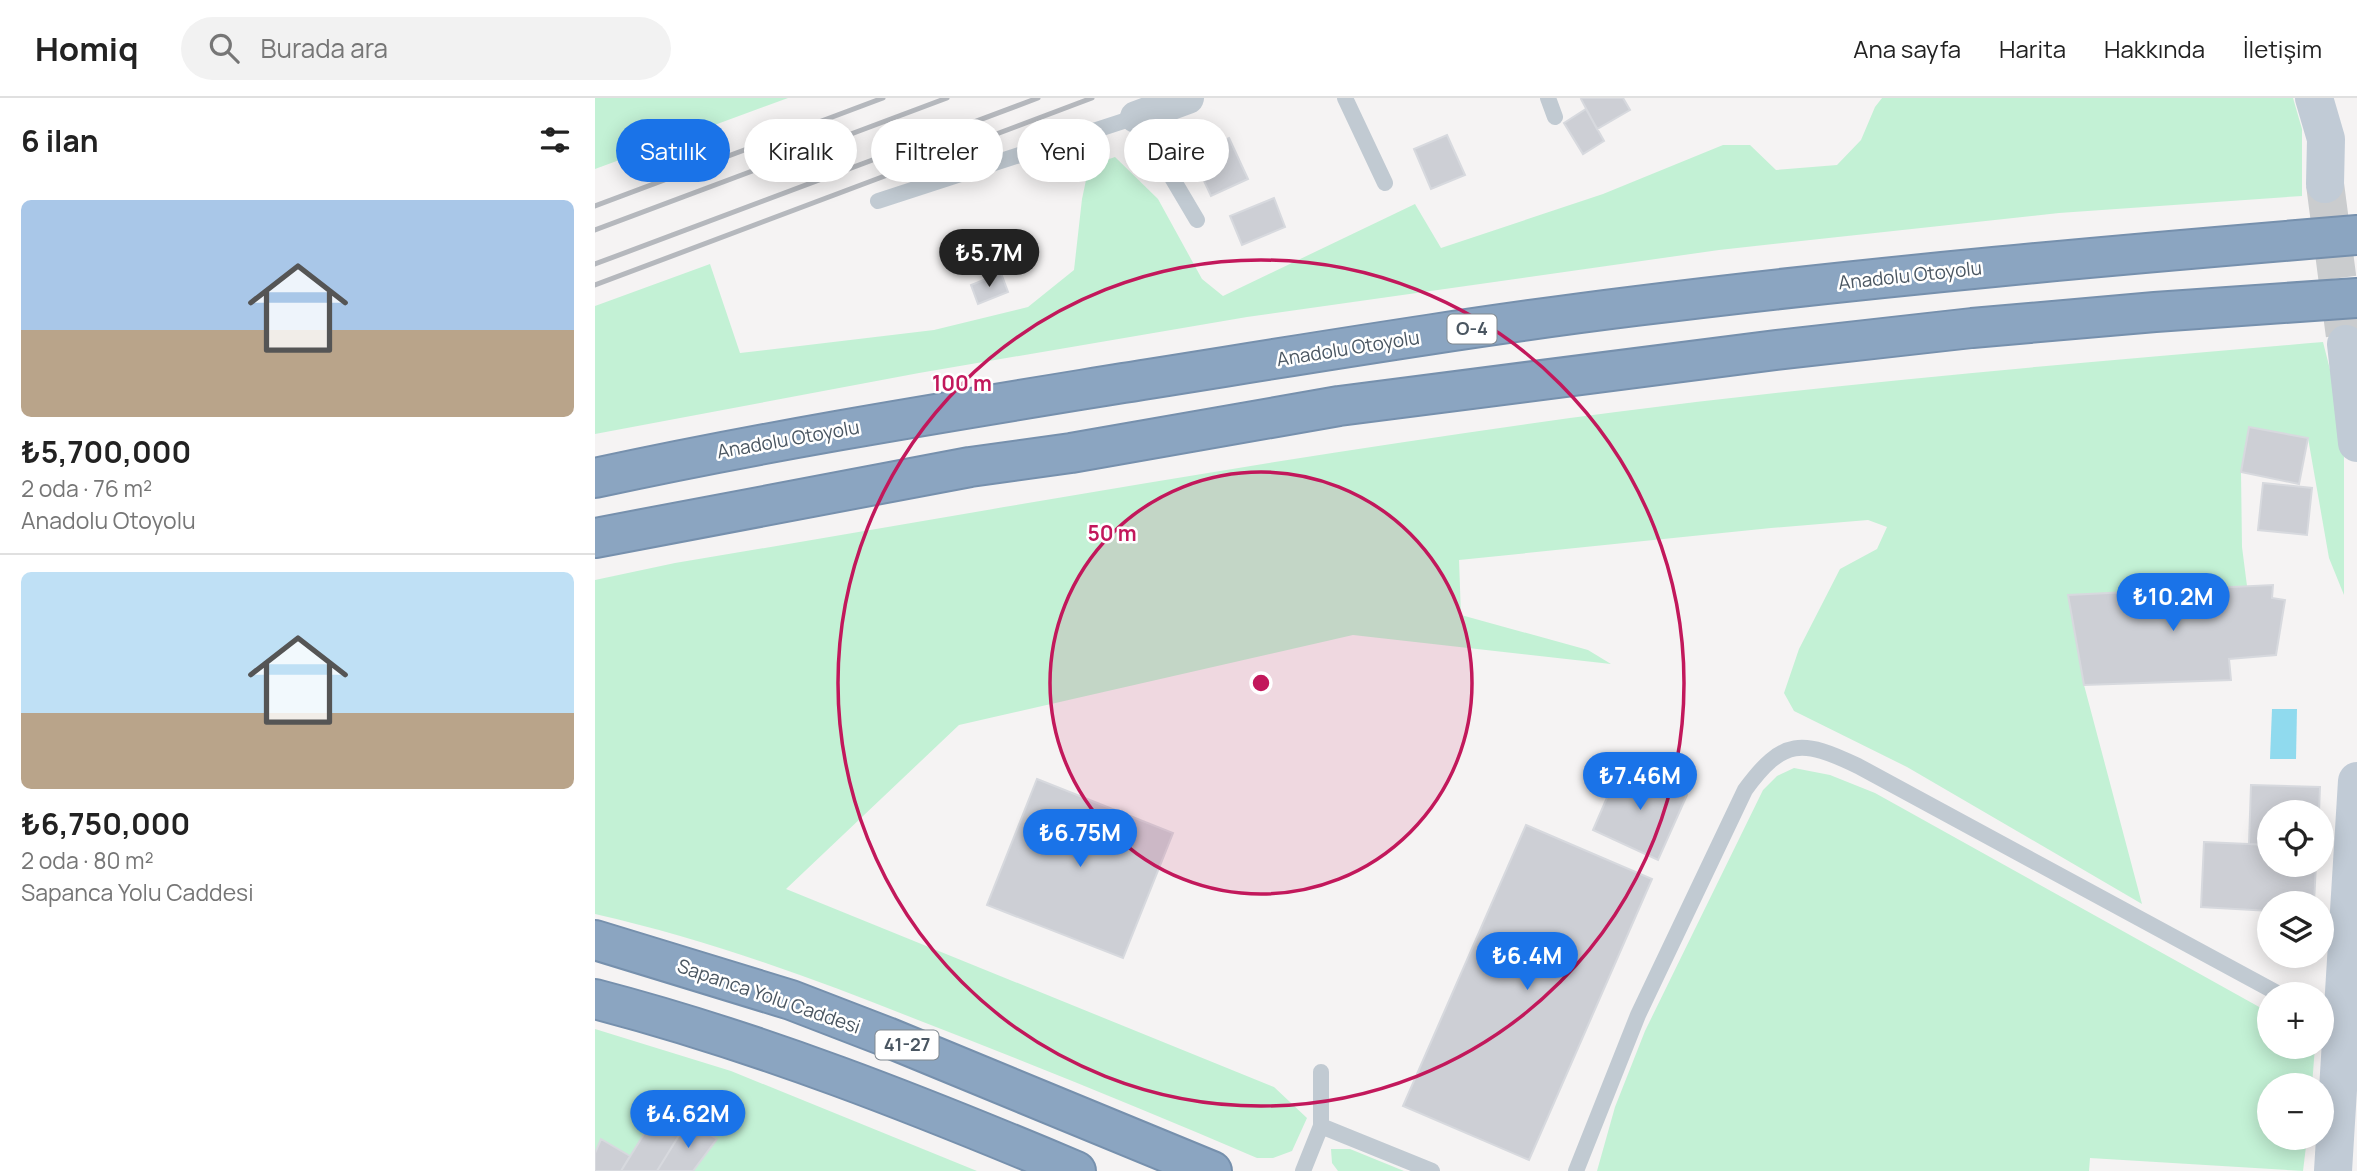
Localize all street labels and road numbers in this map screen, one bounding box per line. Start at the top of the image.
street label: Anadolu Otoyolu [1837,255,1983,295]
road number: O-4 [1447,314,1497,344]
street label: Anadolu Otoyolu [1275,324,1421,372]
street label: Anadolu Otoyolu [715,414,861,464]
street label: Sapanca Yolu Caddesi [674,952,864,1040]
road number: 41-27 [875,1030,939,1060]

